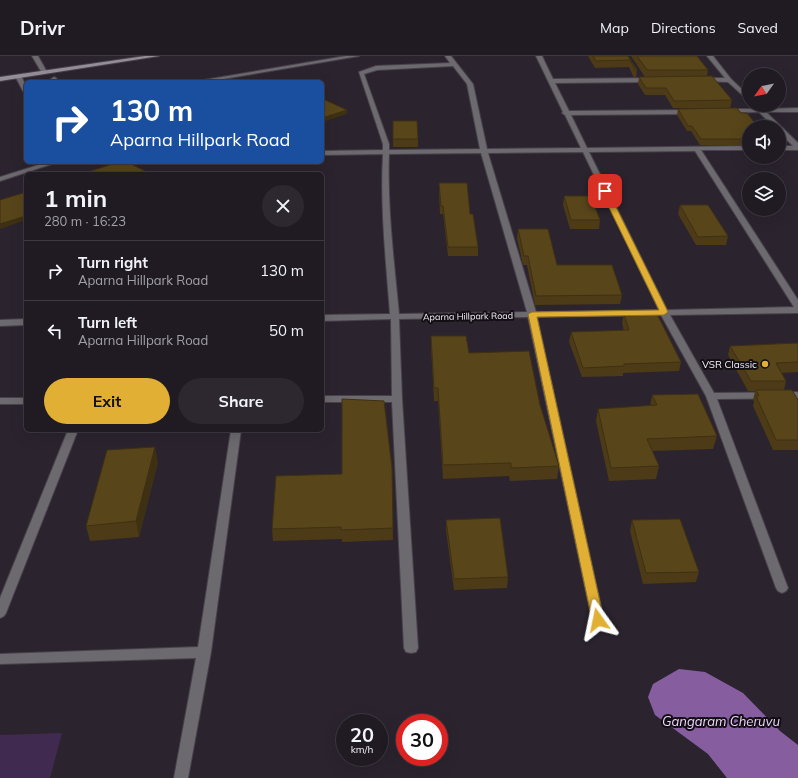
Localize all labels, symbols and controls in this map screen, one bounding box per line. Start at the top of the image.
text: Drivr [20,16,65,40]
text: Map [600,19,629,37]
text: Directions [651,19,716,37]
text: Saved [738,19,778,37]
north arrow [742,68,786,112]
map controls [742,68,786,216]
text: 130 m [110,93,193,128]
icon: right [44,96,96,148]
button: sound [742,120,786,164]
text: Aparna Hillpark Road [110,128,290,151]
button: layers [742,172,786,216]
pin [588,174,622,208]
icon: arrive [594,180,616,202]
text: 1 min [44,183,107,213]
button: close [262,185,304,227]
text: 280 m · 16:23 [44,213,126,229]
text: Turn right [78,253,148,272]
icon: right [44,260,66,282]
text: 130 m [260,261,304,280]
text: Aparna Hillpark Road [78,272,208,288]
street label: Aparna Hillpark Road [423,310,513,322]
text: Turn left [78,313,137,332]
icon: left [44,320,66,342]
text: 50 m [269,321,304,340]
text: Aparna Hillpark Road [78,332,208,348]
place label: VSR Classic [702,358,757,371]
marker: VSR Classic [760,359,770,369]
button: Exit [44,378,170,424]
button: Share [178,378,304,424]
position arrow [577,599,619,641]
water label: Gangaram Cheruvu [662,713,780,729]
speed limit sign: 30 [396,714,448,766]
text: 20 [350,722,374,747]
text: km/h [351,743,373,756]

